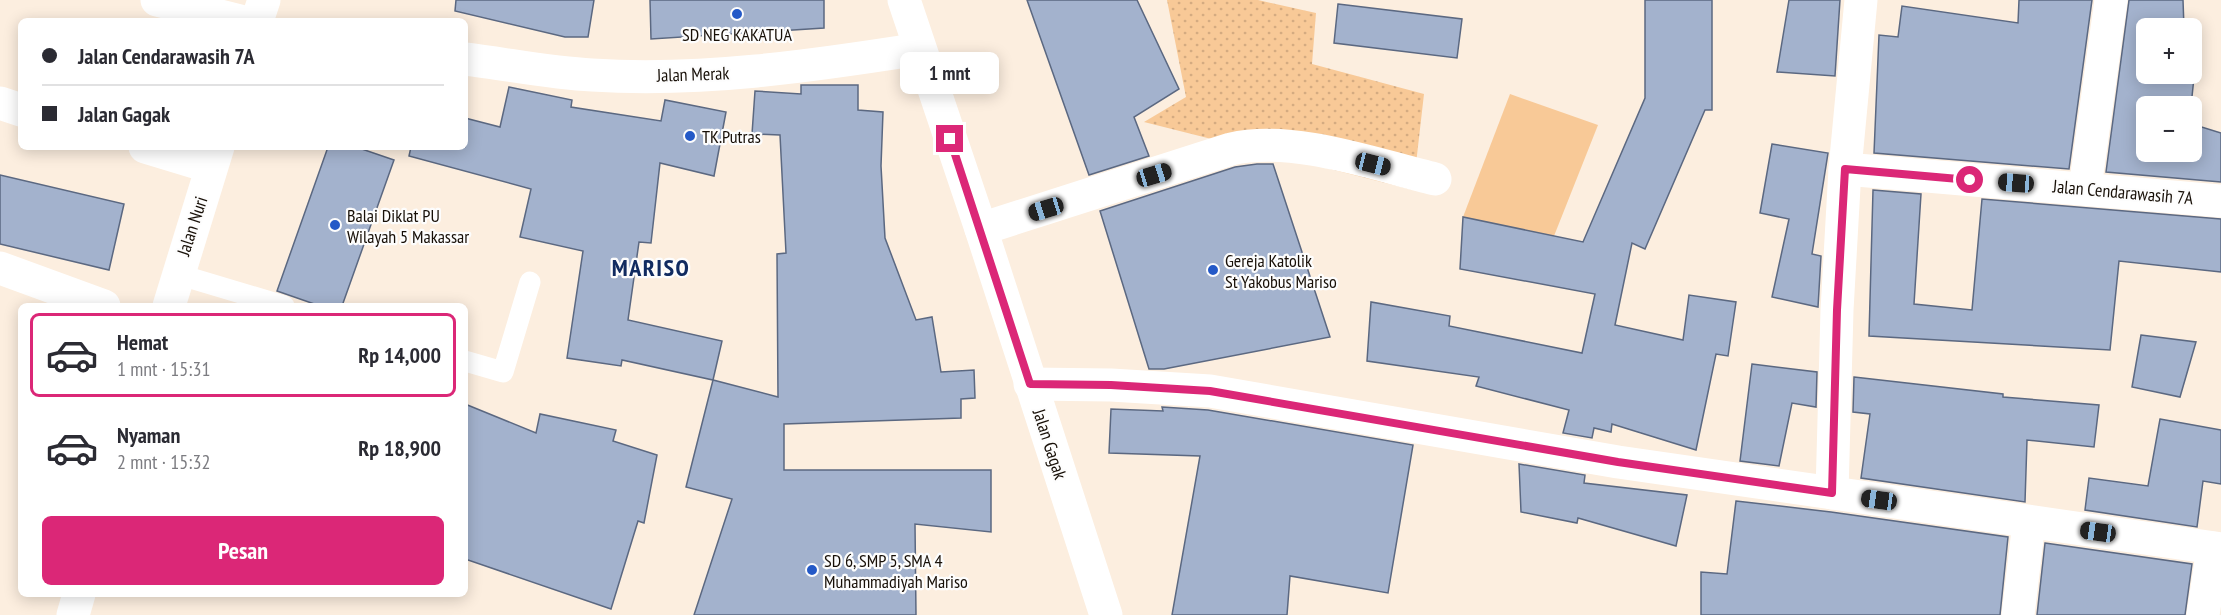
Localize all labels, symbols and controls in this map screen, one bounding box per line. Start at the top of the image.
marker: SD NEG KAKATUA [730,7,744,21]
map controls [2136,18,2202,162]
button: + [2136,18,2202,84]
place label: SD NEG KAKATUA [682,23,792,46]
text: Jalan Cendarawasih 7A [78,42,255,70]
callout: 1 mnt [900,52,1000,94]
text: 1 mnt [929,60,970,86]
street label: Jalan Merak [655,61,730,87]
button: − [2136,96,2202,162]
text: Jalan Gagak [78,100,170,128]
place label: TK.Putras [702,125,761,148]
route end [936,125,963,152]
marker: TK.Putras [683,129,697,143]
car [1353,151,1393,177]
car [1134,161,1174,189]
route start [1956,166,1983,193]
car [1997,173,2035,193]
street label: Jalan Cendarawasih 7A [2051,174,2195,210]
street label: Jalan Nuri [171,193,212,260]
car [1026,195,1066,223]
place label: Balai Diklat PU Wilayah 5 Makassar [347,204,469,248]
marker: Balai Diklat PU Wilayah 5 Makassar [328,218,342,232]
place label: Gereja Katolik St Yakobus Mariso [1225,249,1337,293]
district label: MARISO [612,252,690,283]
marker: Gereja Katolik St Yakobus Mariso [1206,263,1220,277]
icon: car [45,328,99,382]
text: Hemat [117,328,168,356]
text: Rp 14,000 [358,341,441,369]
text: 1 mnt · 15:31 [117,356,210,382]
street label: Jalan Gagak [1028,405,1072,482]
icon: car [45,421,99,475]
text: Nyaman [117,421,180,449]
text: Rp 18,900 [358,434,441,462]
text: 2 mnt · 15:32 [117,449,210,475]
car [1860,489,1898,511]
button: Pesan [42,516,444,585]
car [2079,521,2117,543]
place label: SD 6, SMP 5, SMA 4 Muhammadiyah Mariso [824,549,968,593]
marker: SD 6, SMP 5, SMA 4 Muhammadiyah Mariso [805,563,819,577]

